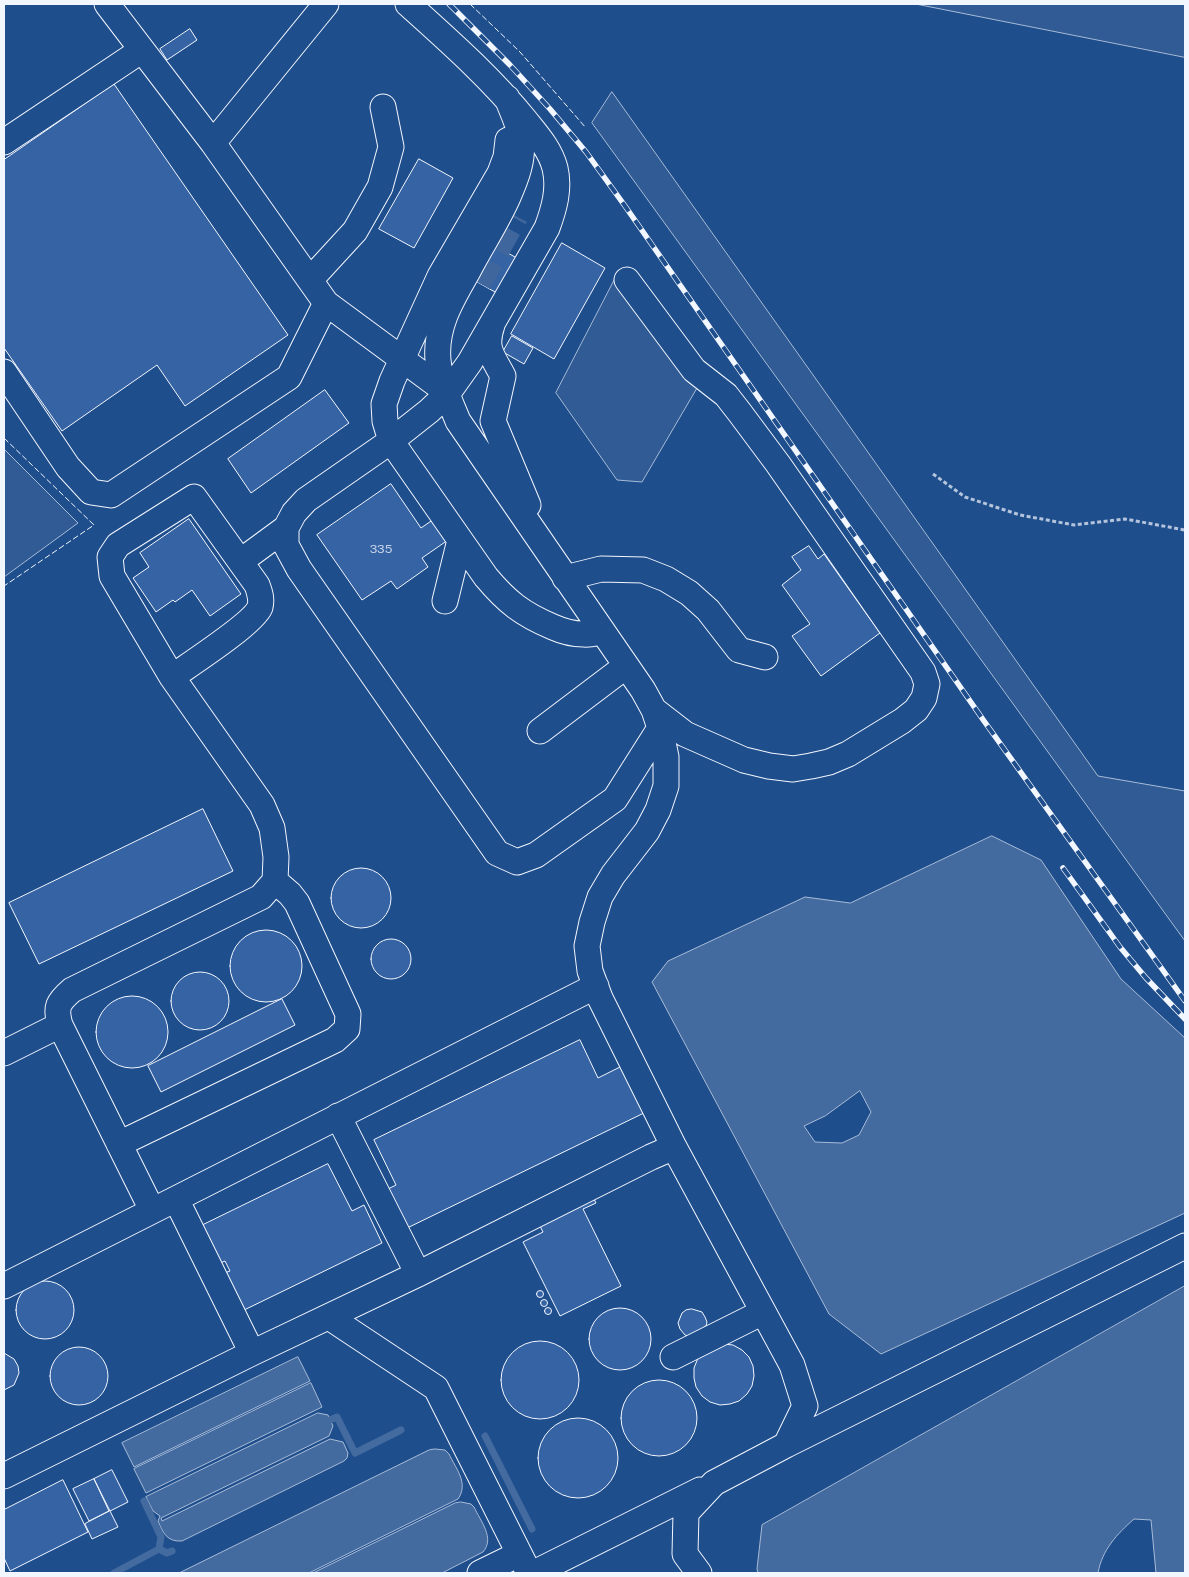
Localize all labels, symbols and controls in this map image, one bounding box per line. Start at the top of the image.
house number: 335 [370,542,392,556]

